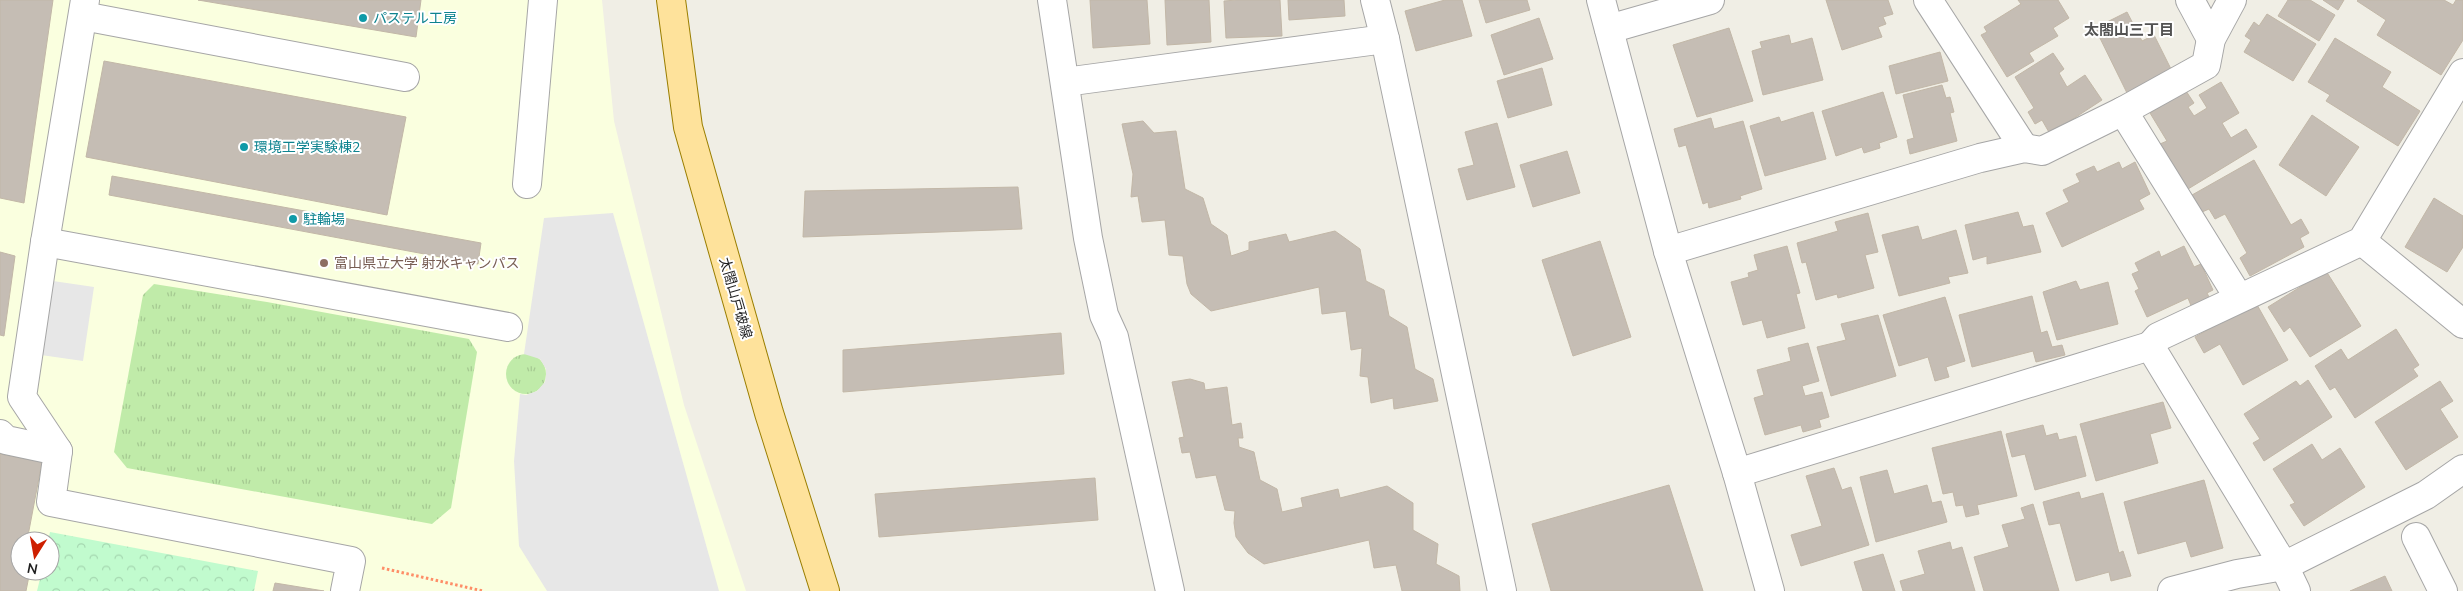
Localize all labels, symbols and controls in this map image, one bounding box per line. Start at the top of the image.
place label: パステル工房 [373,9,457,28]
marker: パステル工房 [357,12,369,24]
district label: 太閤山三丁目 [2084,20,2174,40]
place label: 環境工学実験棟2 [254,138,360,157]
marker: 環境工学実験棟2 [238,141,250,153]
place label: 駐輪場 [303,210,345,229]
marker: 駐輪場 [287,213,299,225]
place label: 富山県立大学 射水キャンパス [334,254,520,273]
street label: 太閤山戸破線 [715,255,756,341]
marker: 富山県立大学 射水キャンパス [318,257,330,269]
north arrow [10,531,60,581]
text: N [26,558,40,579]

